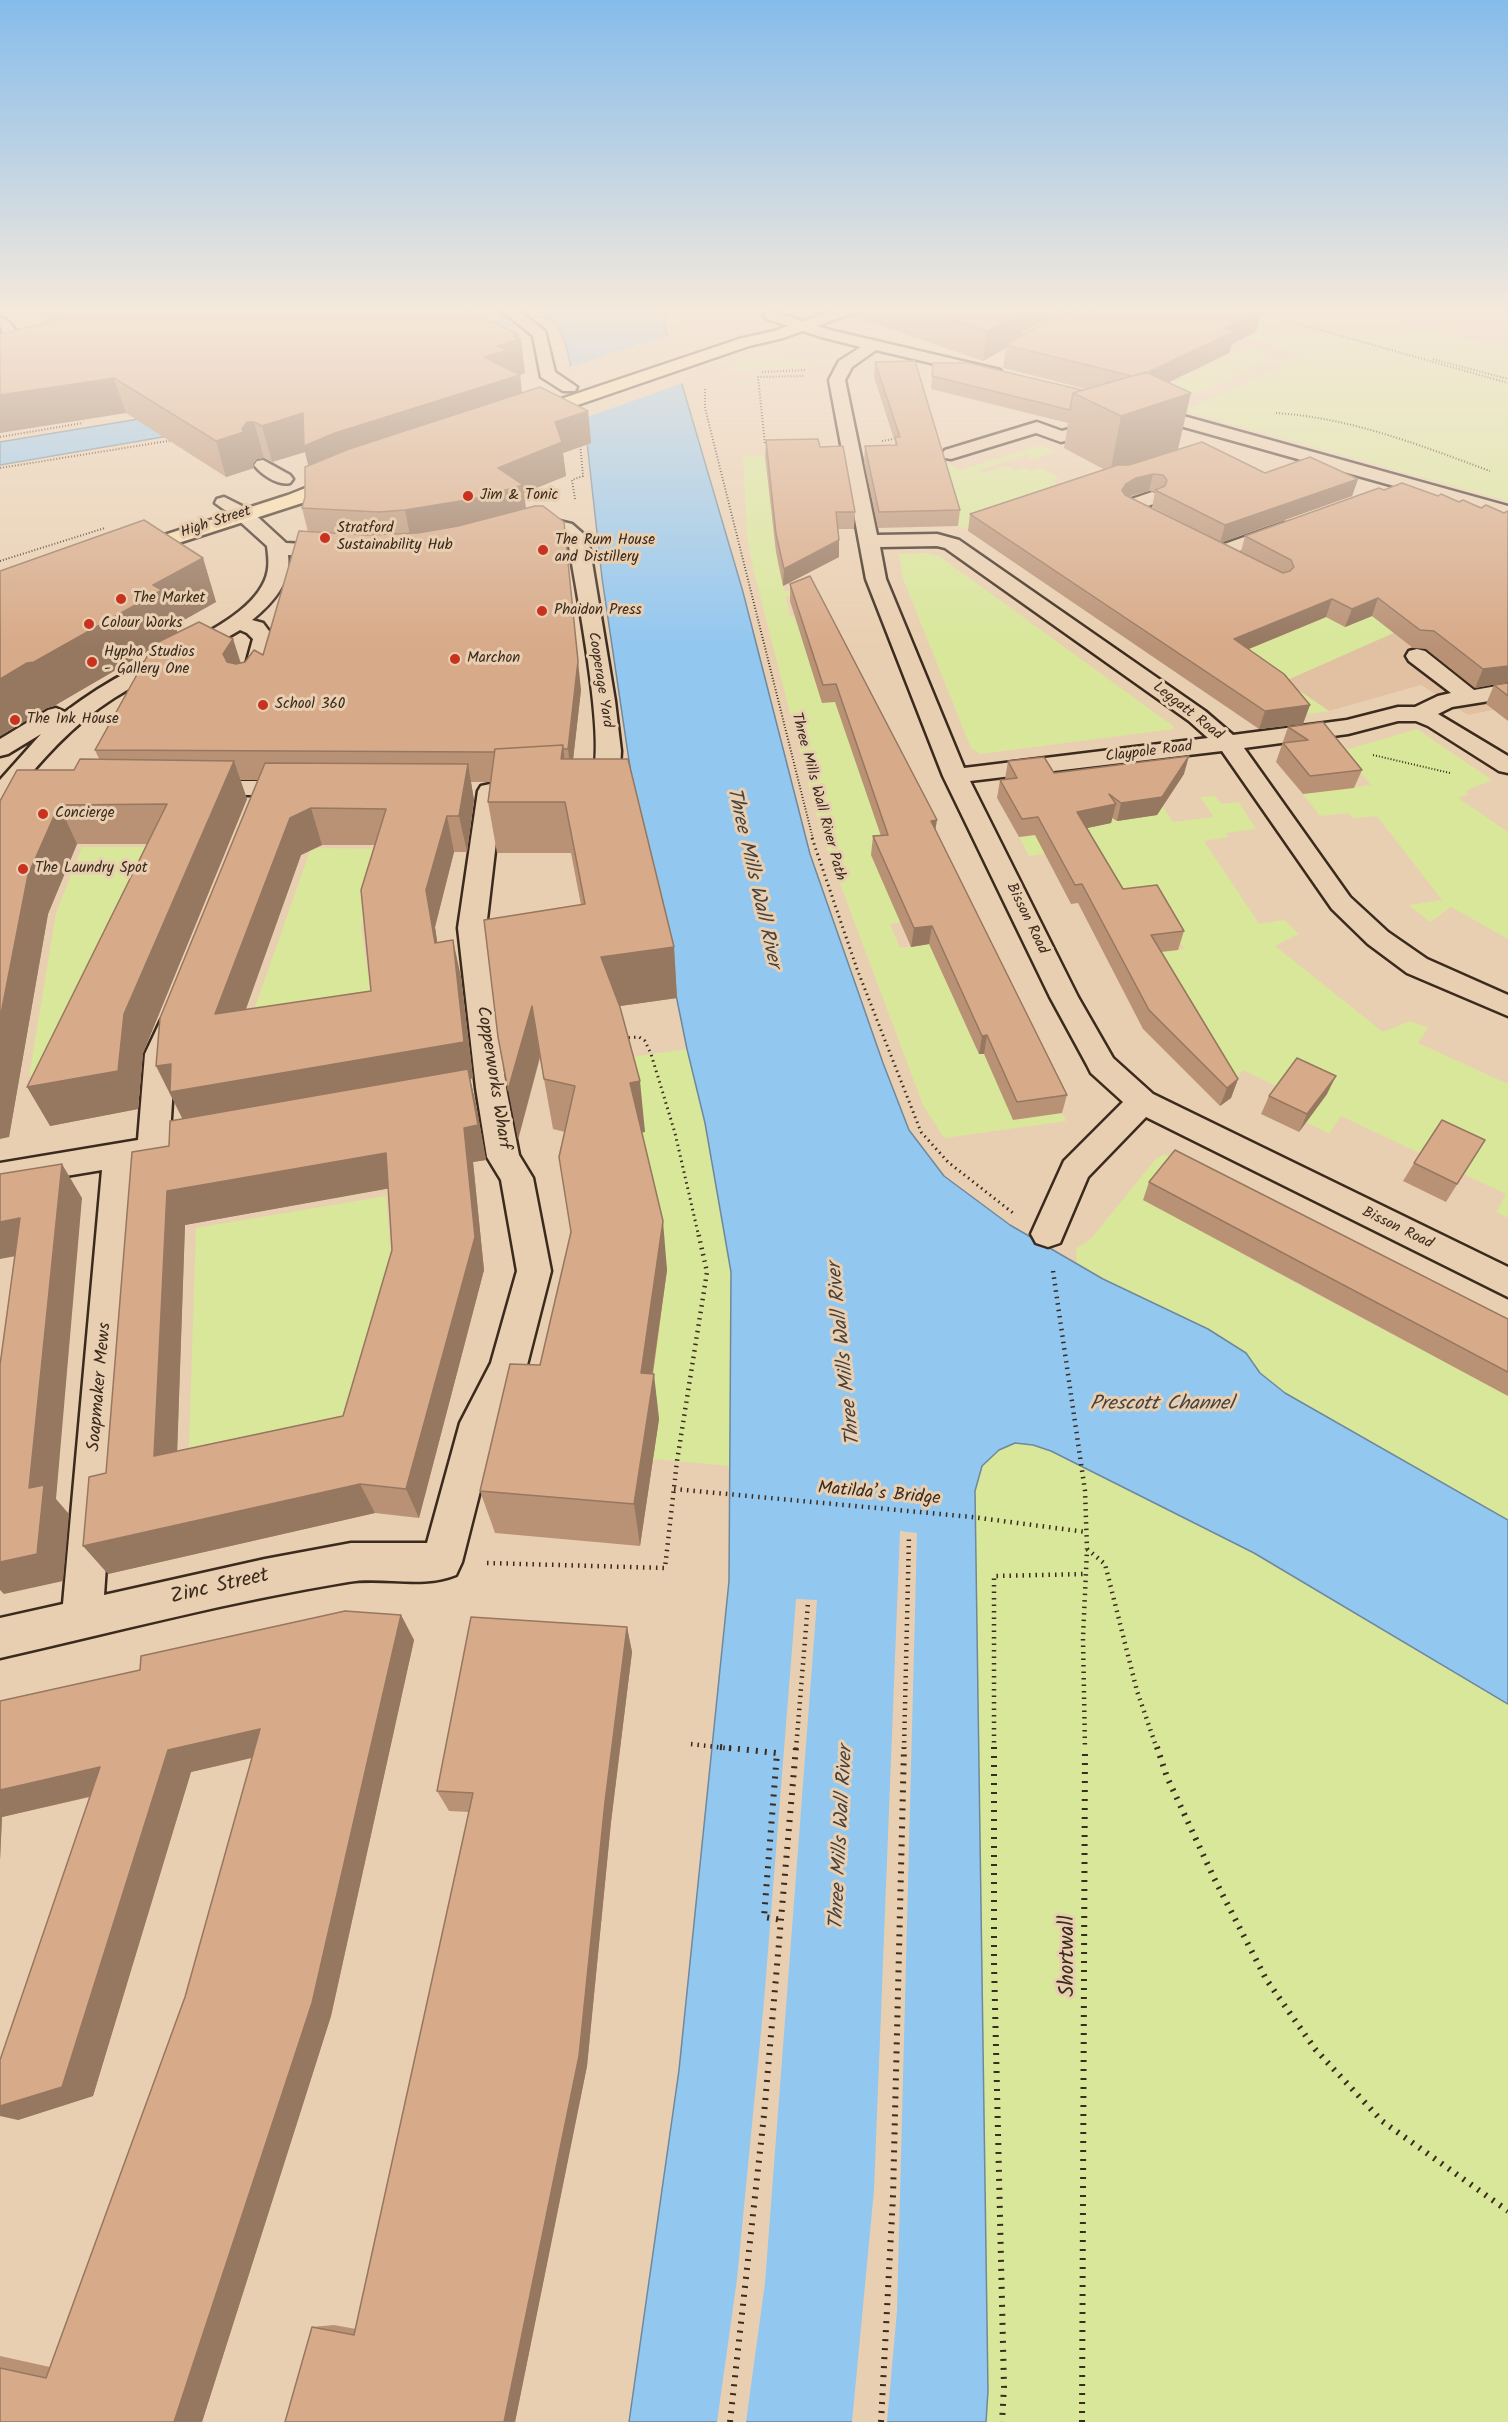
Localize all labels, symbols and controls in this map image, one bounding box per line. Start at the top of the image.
place label: Jim & Tonic [480,487,558,505]
marker: Jim & Tonic [461,489,475,503]
street label: High Street [179,503,253,543]
place label: Stratford Sustainability Hub [337,520,453,555]
marker: Stratford Sustainability Hub [318,531,332,545]
place label: The Rum House and Distillery [555,532,655,567]
marker: The Rum House and Distillery [536,543,550,557]
place label: The Market [133,590,205,608]
marker: The Market [114,592,128,606]
place label: Phaidon Press [554,602,642,620]
marker: Phaidon Press [535,604,549,618]
place label: Colour Works [101,615,182,633]
marker: Colour Works [82,617,96,631]
street label: Cooperage Yard [583,631,615,729]
place label: Hypha Studios - Gallery One [104,644,195,679]
place label: Marchon [467,650,520,668]
marker: Marchon [448,652,462,666]
marker: Hypha Studios - Gallery One [85,655,99,669]
street label: Leggatt Road [1148,679,1226,745]
place label: School 360 [275,696,345,714]
marker: School 360 [256,698,270,712]
place label: The Ink House [27,711,119,729]
street label: Three Mills Wall River Path [786,711,848,883]
marker: The Ink House [8,713,22,727]
street label: Claypole Road [1105,739,1193,767]
water label: Three Mills Wall River [720,786,784,970]
place label: Concierge [55,805,115,823]
marker: Concierge [36,807,50,821]
place label: The Laundry Spot [35,860,147,878]
marker: The Laundry Spot [16,862,30,876]
street label: Bisson Road [1001,881,1051,957]
street label: Copperworks Wharf [470,1005,514,1151]
street label: Bisson Road [1359,1204,1435,1254]
water label: Three Mills Wall River [824,1261,868,1447]
street label: Soapmaker Mews [85,1322,117,1452]
water label: Prescott Channel [1090,1394,1234,1418]
street label: Matilda’s Bridge [817,1479,941,1511]
street label: Zinc Street [168,1564,272,1612]
water label: Three Mills Wall River [826,1745,860,1931]
street label: Shortwall [1056,1915,1082,1997]

